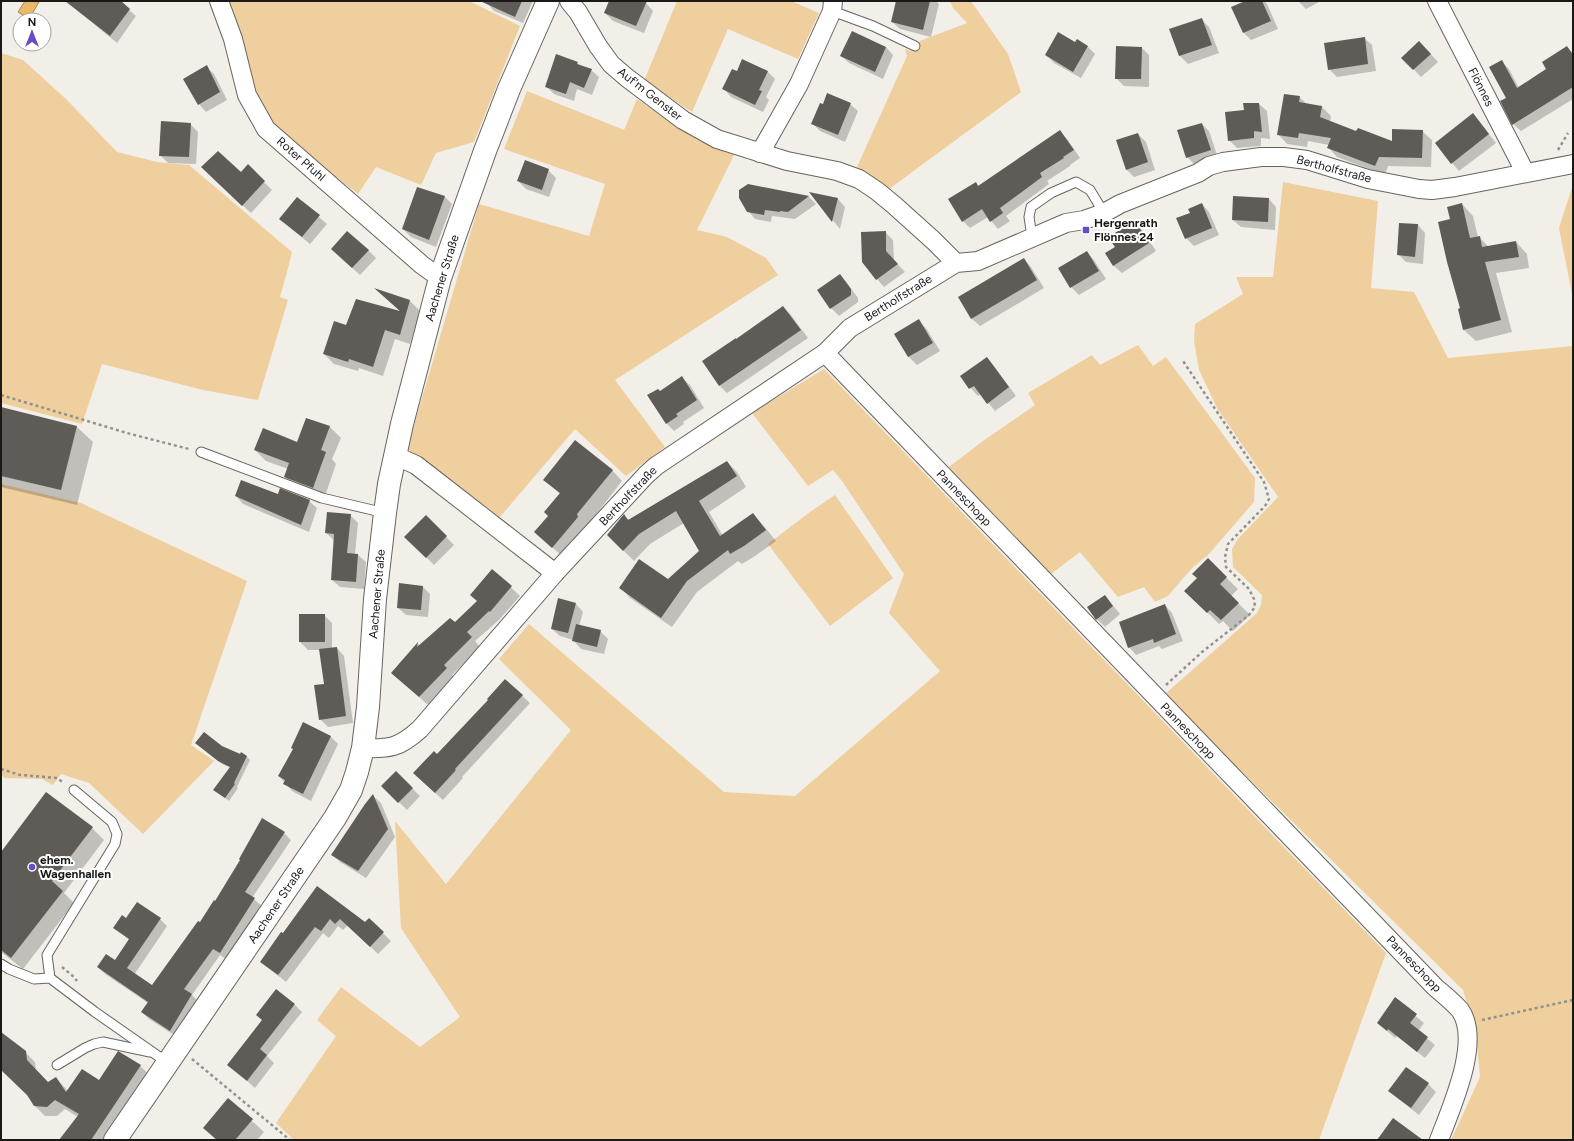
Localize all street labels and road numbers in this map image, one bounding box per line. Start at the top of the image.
street label: Auf'm Genster [615,65,685,123]
street label: Flönnes [1465,65,1497,109]
street label: Roter Pfuhl [274,134,328,184]
street label: Bertholfstraße [1295,152,1373,186]
street label: Aachener Straße [422,233,462,323]
street label: Bertholfstraße [862,271,935,324]
street label: Bertholfstraße [596,463,660,528]
street label: Panneschopp [934,467,994,529]
street label: Aachener Straße [366,548,388,639]
street label: Panneschopp [1158,700,1218,762]
street label: Aachener Straße [245,864,307,946]
street label: Panneschopp [1384,933,1444,995]

